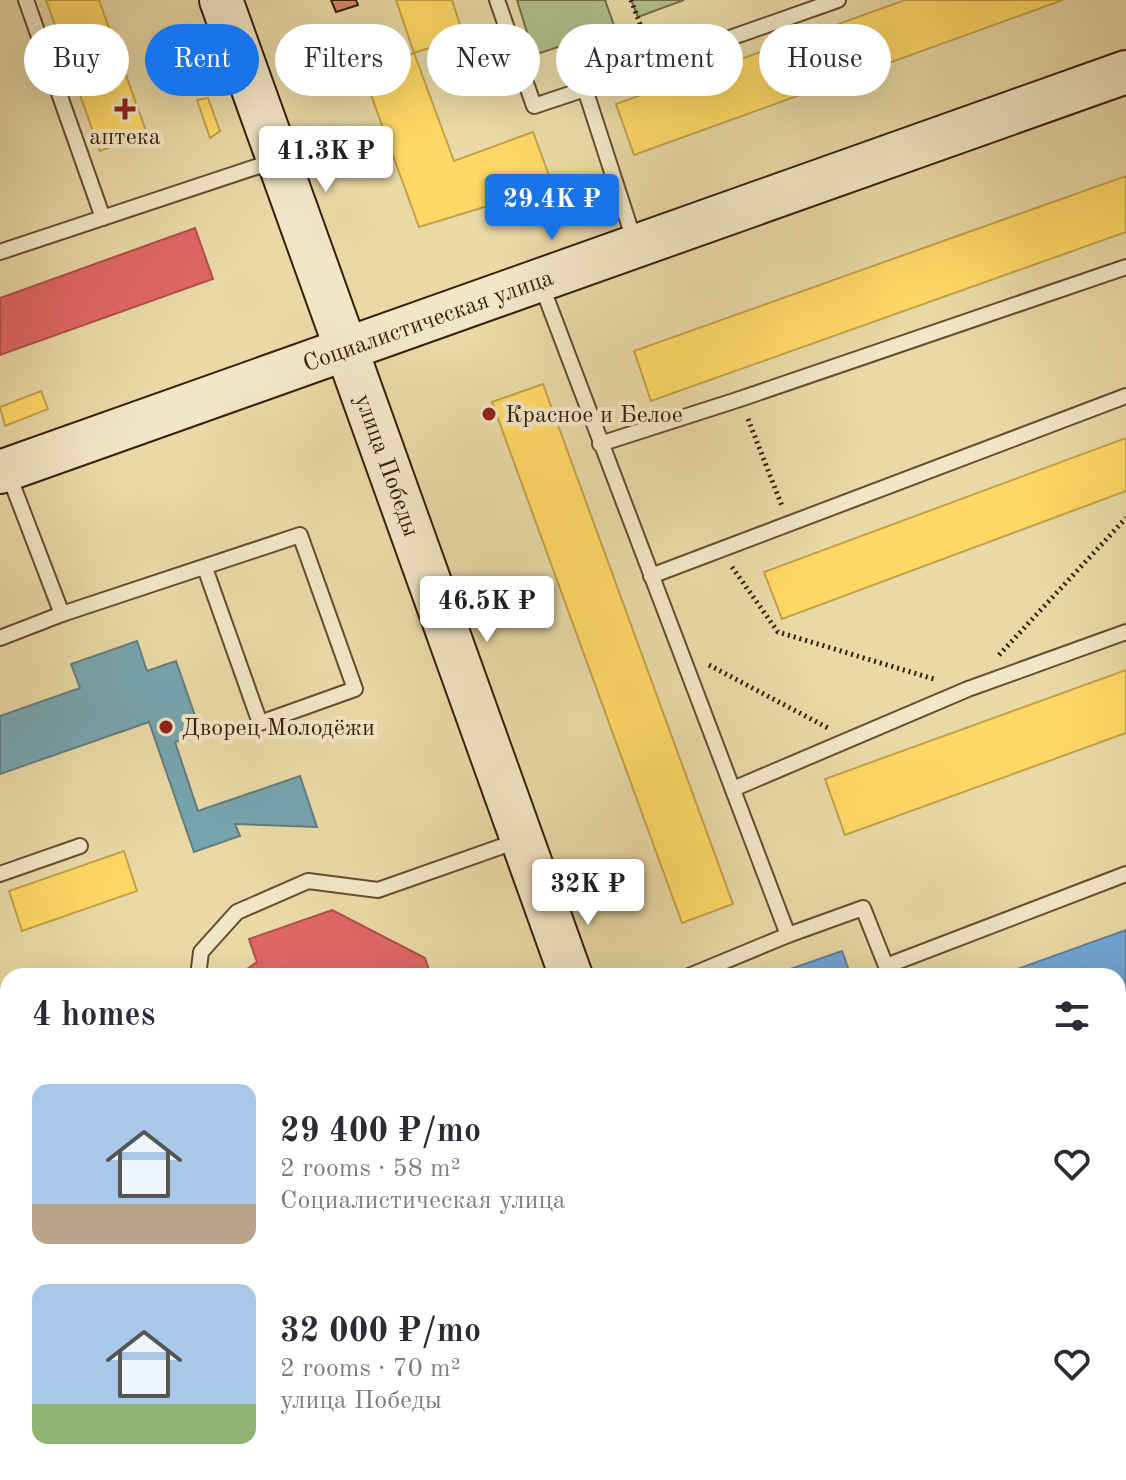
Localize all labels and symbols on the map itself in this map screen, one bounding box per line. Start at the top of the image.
marker: аптека [116,100,134,118]
place label: аптека [89,126,161,150]
pin: 41.3K ₽ [252,126,400,194]
pin: 29.4K ₽ [478,174,626,242]
street label: Социалистическая улица [300,266,557,377]
street label: улица Победы [349,391,422,540]
place label: Красное и Белое [505,404,683,428]
marker: Красное и Белое [480,405,498,423]
pin: 46.5K ₽ [413,576,561,644]
place label: Дворец Молодёжи [182,717,375,741]
marker: Дворец Молодёжи [157,718,175,736]
pin: 32K ₽ [532,859,644,927]

